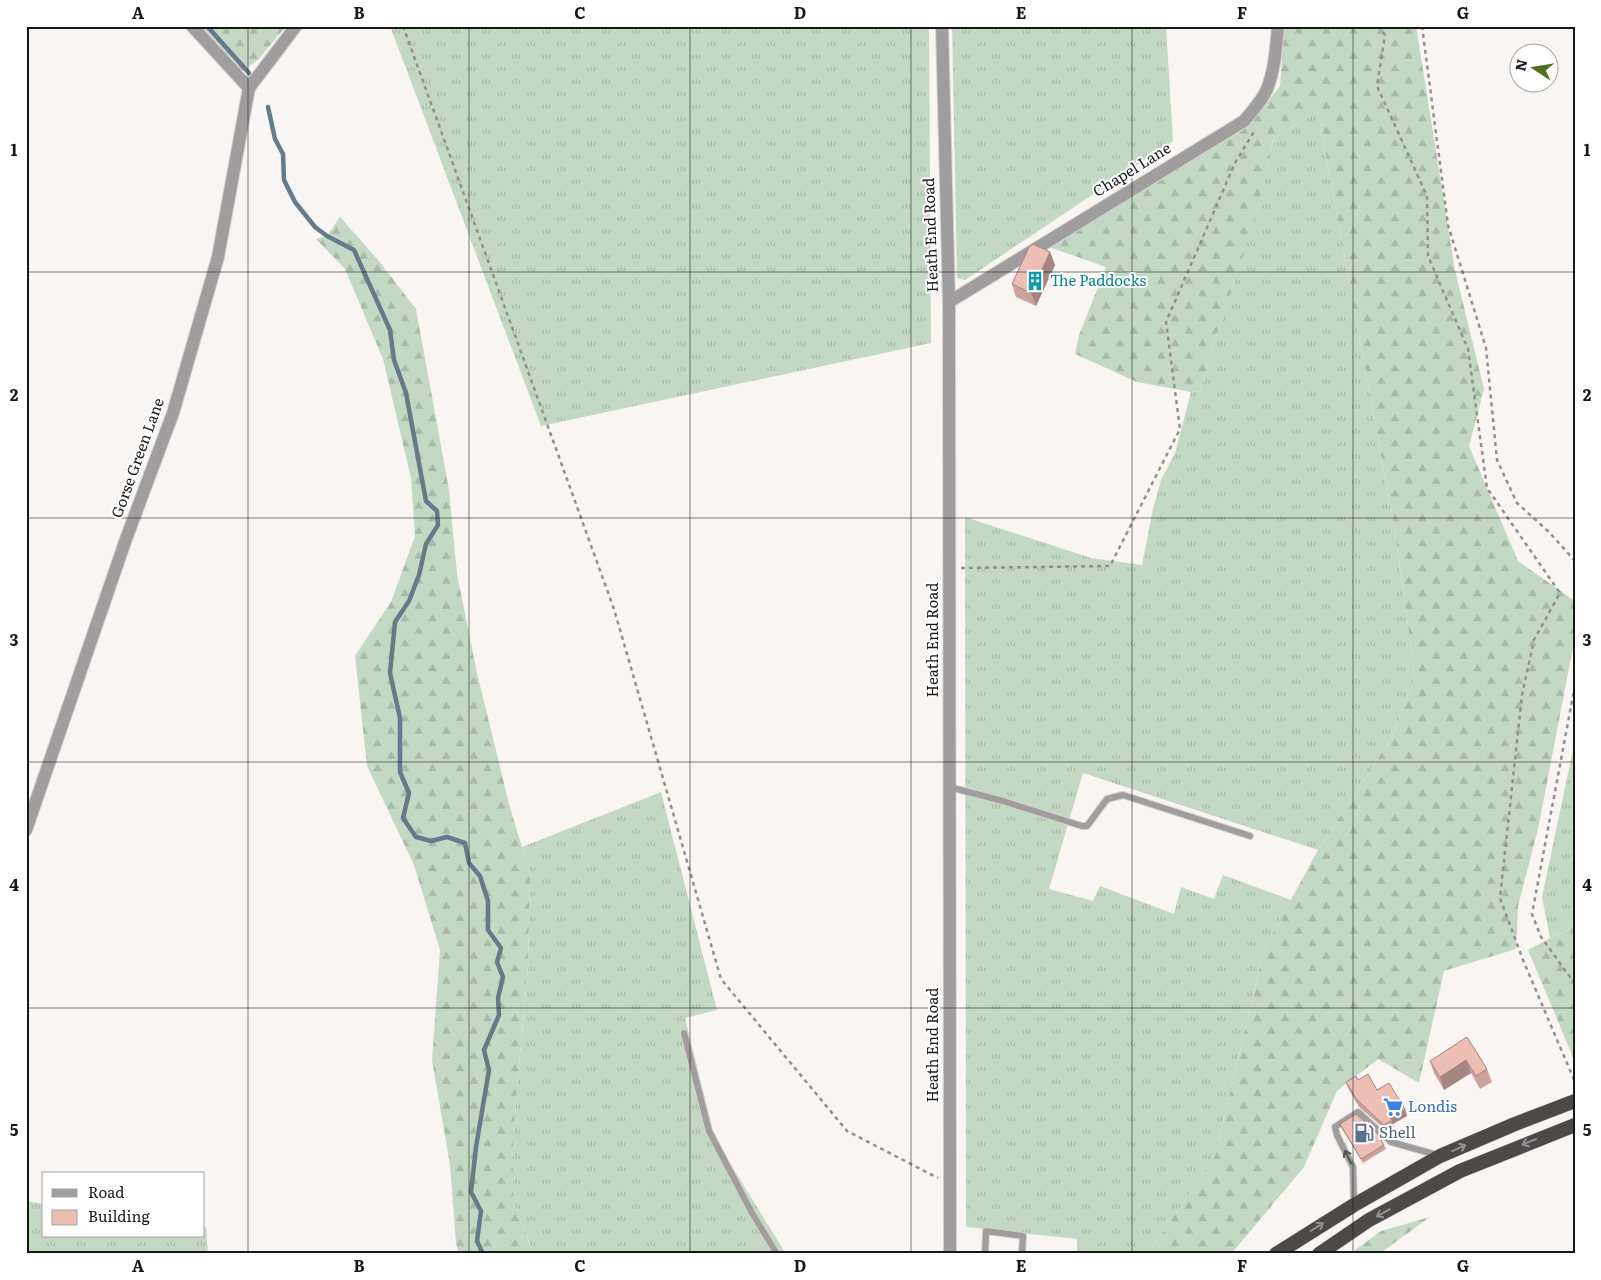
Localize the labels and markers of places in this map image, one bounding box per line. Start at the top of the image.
place label: The Paddocks [1050,268,1147,291]
building icon: The Paddocks [1024,270,1046,292]
place label: Londis [1408,1094,1457,1117]
supermarket icon: Londis [1382,1096,1404,1118]
place label: Shell [1379,1120,1415,1143]
fuel station icon: Shell [1353,1122,1375,1144]

